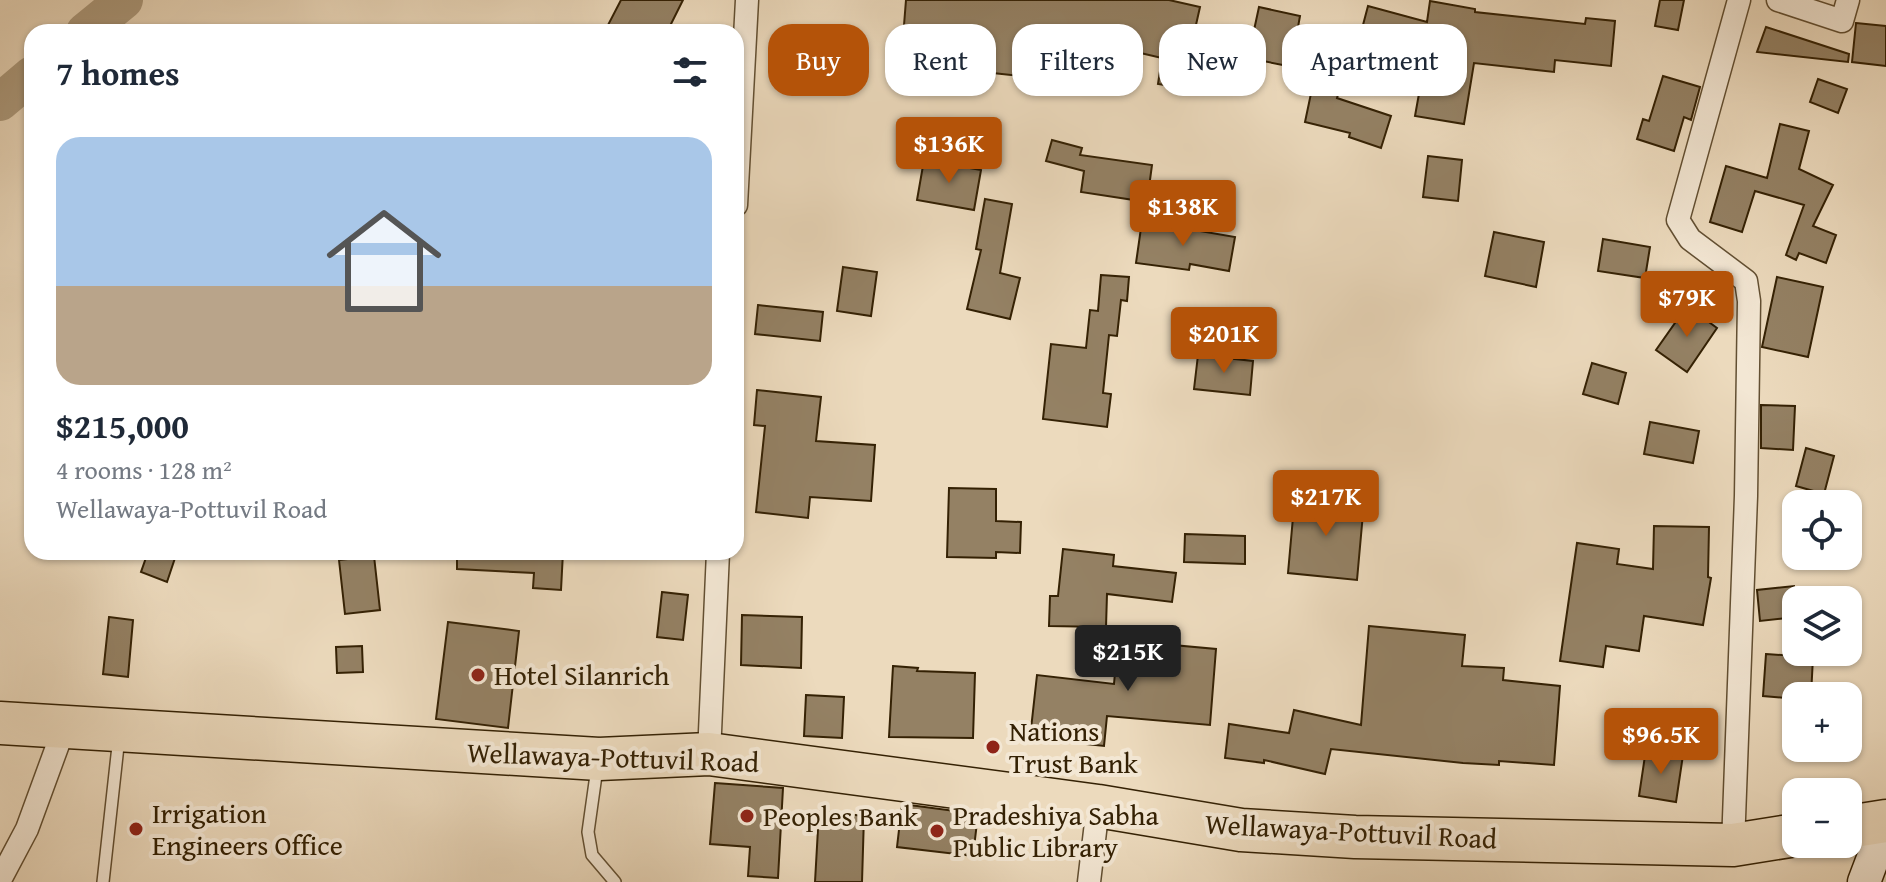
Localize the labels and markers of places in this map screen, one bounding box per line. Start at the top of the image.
pin: $136K [893,117,1005,185]
pin: $138K [1127,180,1239,248]
pin: $79K [1640,271,1734,339]
pin: $201K [1168,307,1280,375]
pin: $217K [1270,470,1382,538]
pin: $215K [1072,625,1184,693]
place label: Hotel Silanrich [494,654,670,695]
marker: Hotel Silanrich [469,666,487,684]
pin: $96.5K [1596,708,1726,776]
place label: Nations Trust Bank [1009,710,1138,783]
marker: Nations Trust Bank [984,738,1002,756]
place label: Irrigation Engineers Office [152,792,343,865]
place label: Pradeshiya Sabha Public Library [953,794,1159,867]
place label: Peoples Bank [763,795,919,836]
marker: Peoples Bank [738,807,756,825]
marker: Irrigation Engineers Office [127,820,145,838]
marker: Pradeshiya Sabha Public Library [928,822,946,840]

